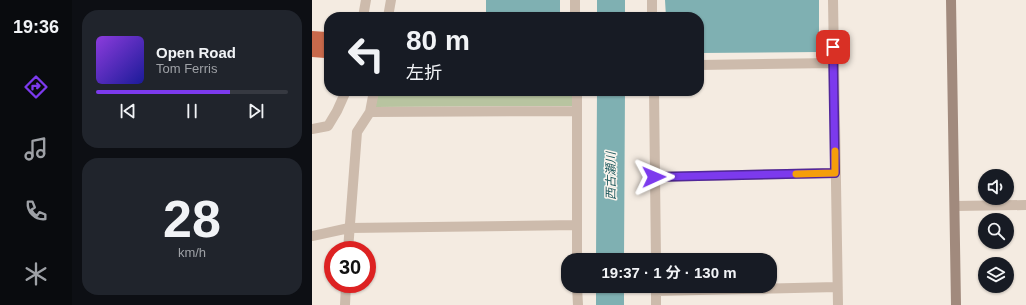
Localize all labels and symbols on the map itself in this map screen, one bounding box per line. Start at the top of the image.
pin [816,30,850,64]
water label: 西古瀬川 [604,150,618,200]
position arrow [633,156,675,198]
speed limit sign: 30 [324,241,376,293]

